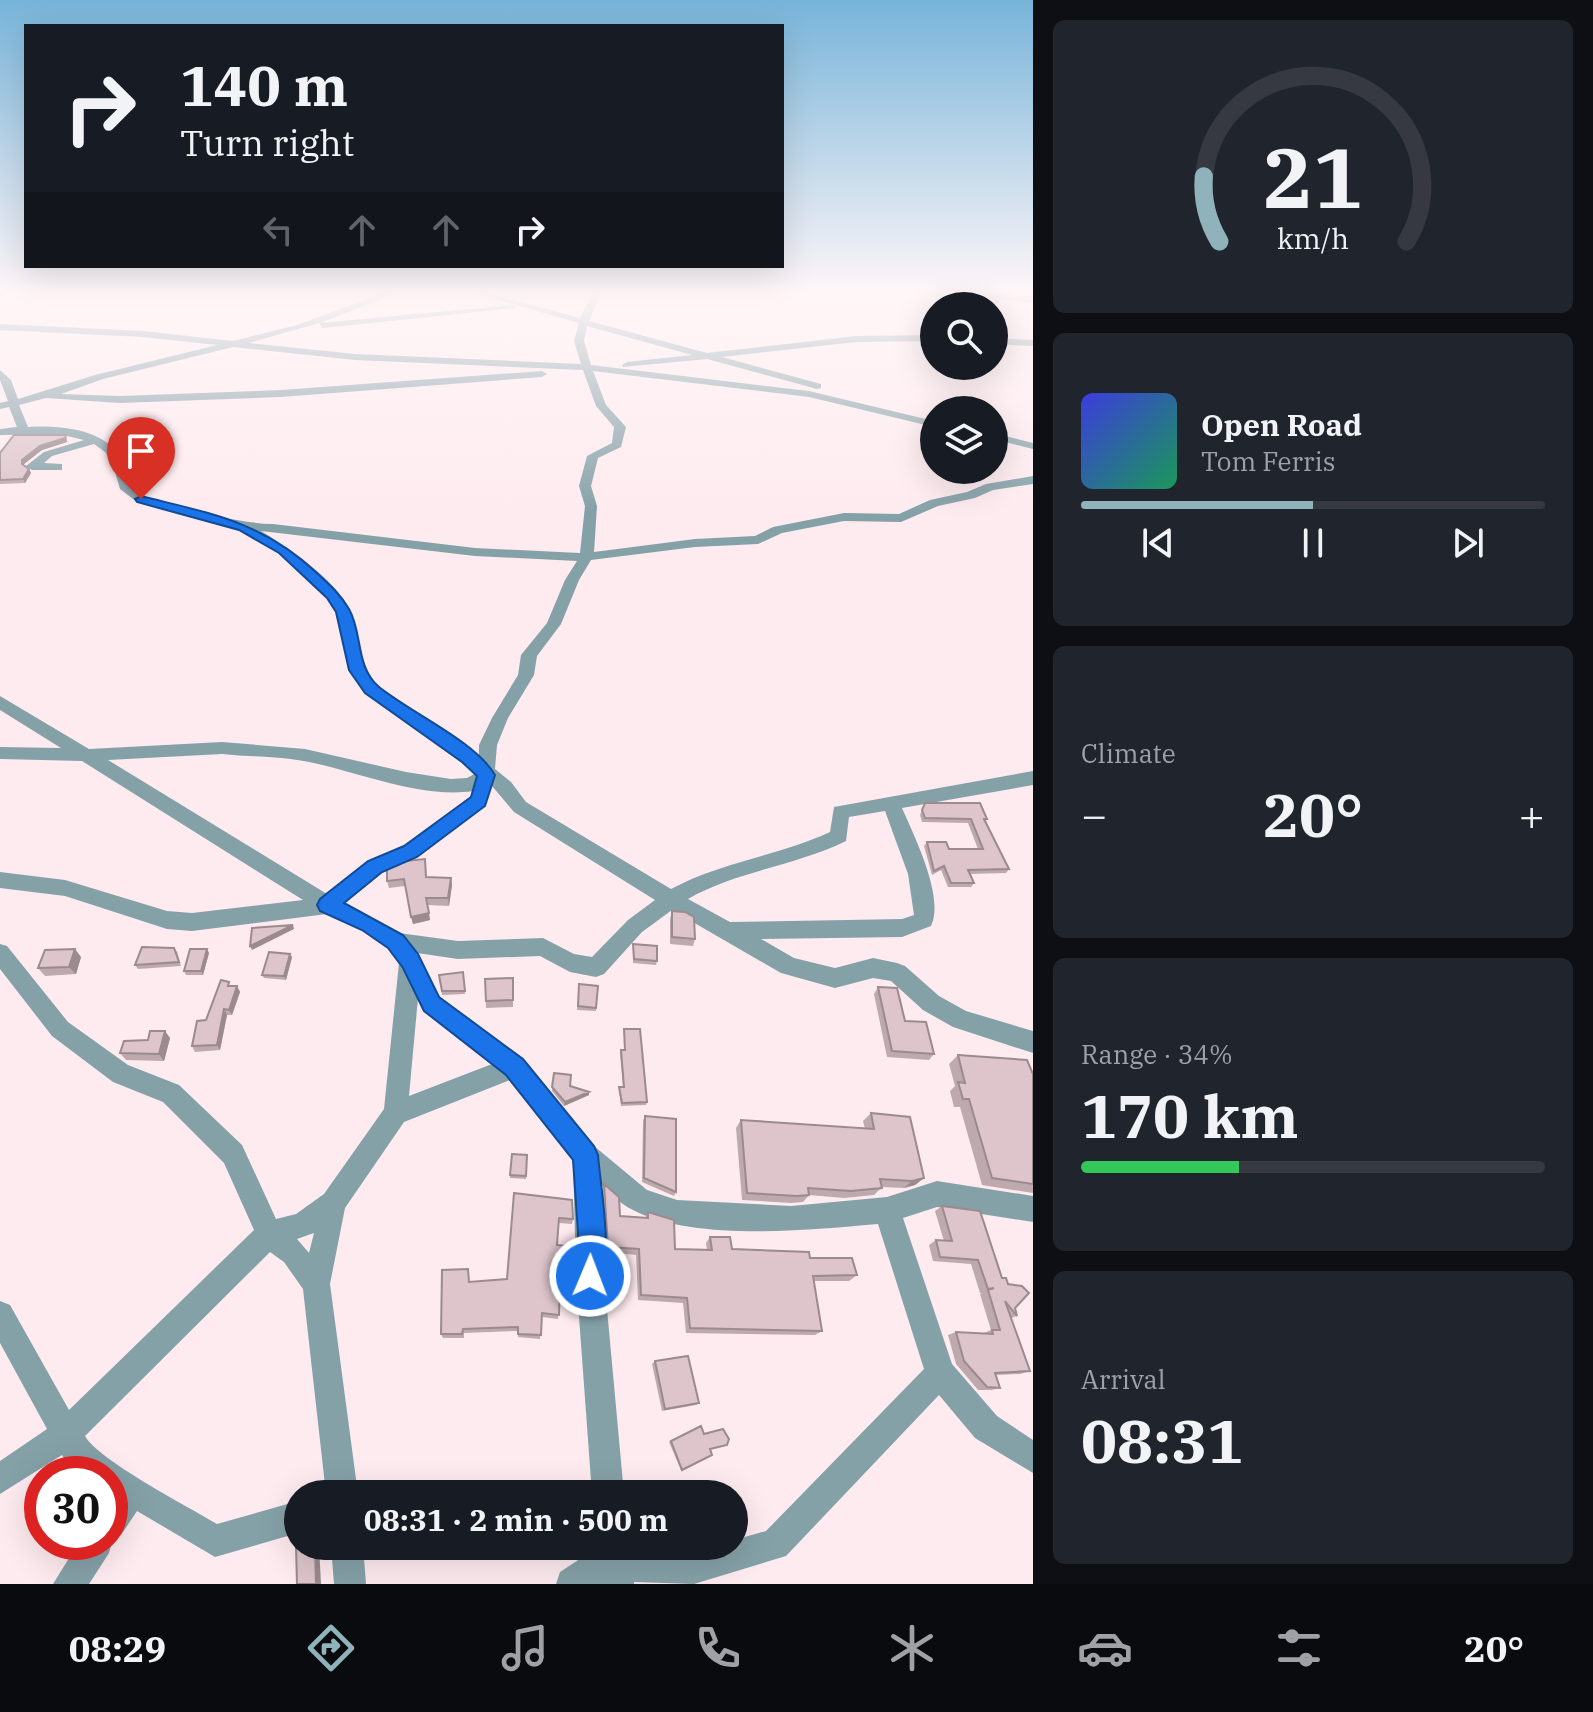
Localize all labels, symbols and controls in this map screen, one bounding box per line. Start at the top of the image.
text: 140 m [180,49,348,121]
icon: right [48,56,152,160]
text: Turn right [180,119,354,166]
text: 21 [1263,123,1363,231]
icon: left [256,208,300,252]
icon: ahead [340,208,384,252]
icon: ahead [424,208,468,252]
icon: right [508,208,552,252]
text: km/h [1277,221,1349,258]
map controls [920,292,1008,484]
button: search [920,292,1008,380]
button: layers [920,396,1008,484]
text: Open Road [1201,405,1362,444]
pin [107,417,175,499]
icon: arrive [119,429,163,473]
text: Tom Ferris [1201,444,1335,478]
icon: previous [1136,521,1180,565]
icon: pause [1291,521,1335,565]
icon: next [1446,521,1490,565]
text: Climate [1081,736,1176,770]
text: 20° [1263,775,1363,854]
text: − [1081,786,1107,843]
text: + [1519,786,1545,843]
text: Range · 34% [1081,1037,1233,1071]
text: 170 km [1081,1076,1299,1155]
position arrow [548,1234,632,1318]
text: Arrival [1081,1362,1166,1396]
text: 08:31 [1081,1401,1243,1480]
speed limit sign: 30 [24,1456,128,1560]
text: 08:31 · 2 min · 500 m [364,1500,668,1539]
icon: directions [303,1620,359,1676]
icon: music [497,1620,553,1676]
icon: phone [690,1620,746,1676]
icon: climate [884,1620,940,1676]
icon: car [1077,1620,1133,1676]
icon: filters [1271,1620,1327,1676]
text: 08:29 [69,1625,166,1672]
text: 20° [1464,1625,1524,1672]

